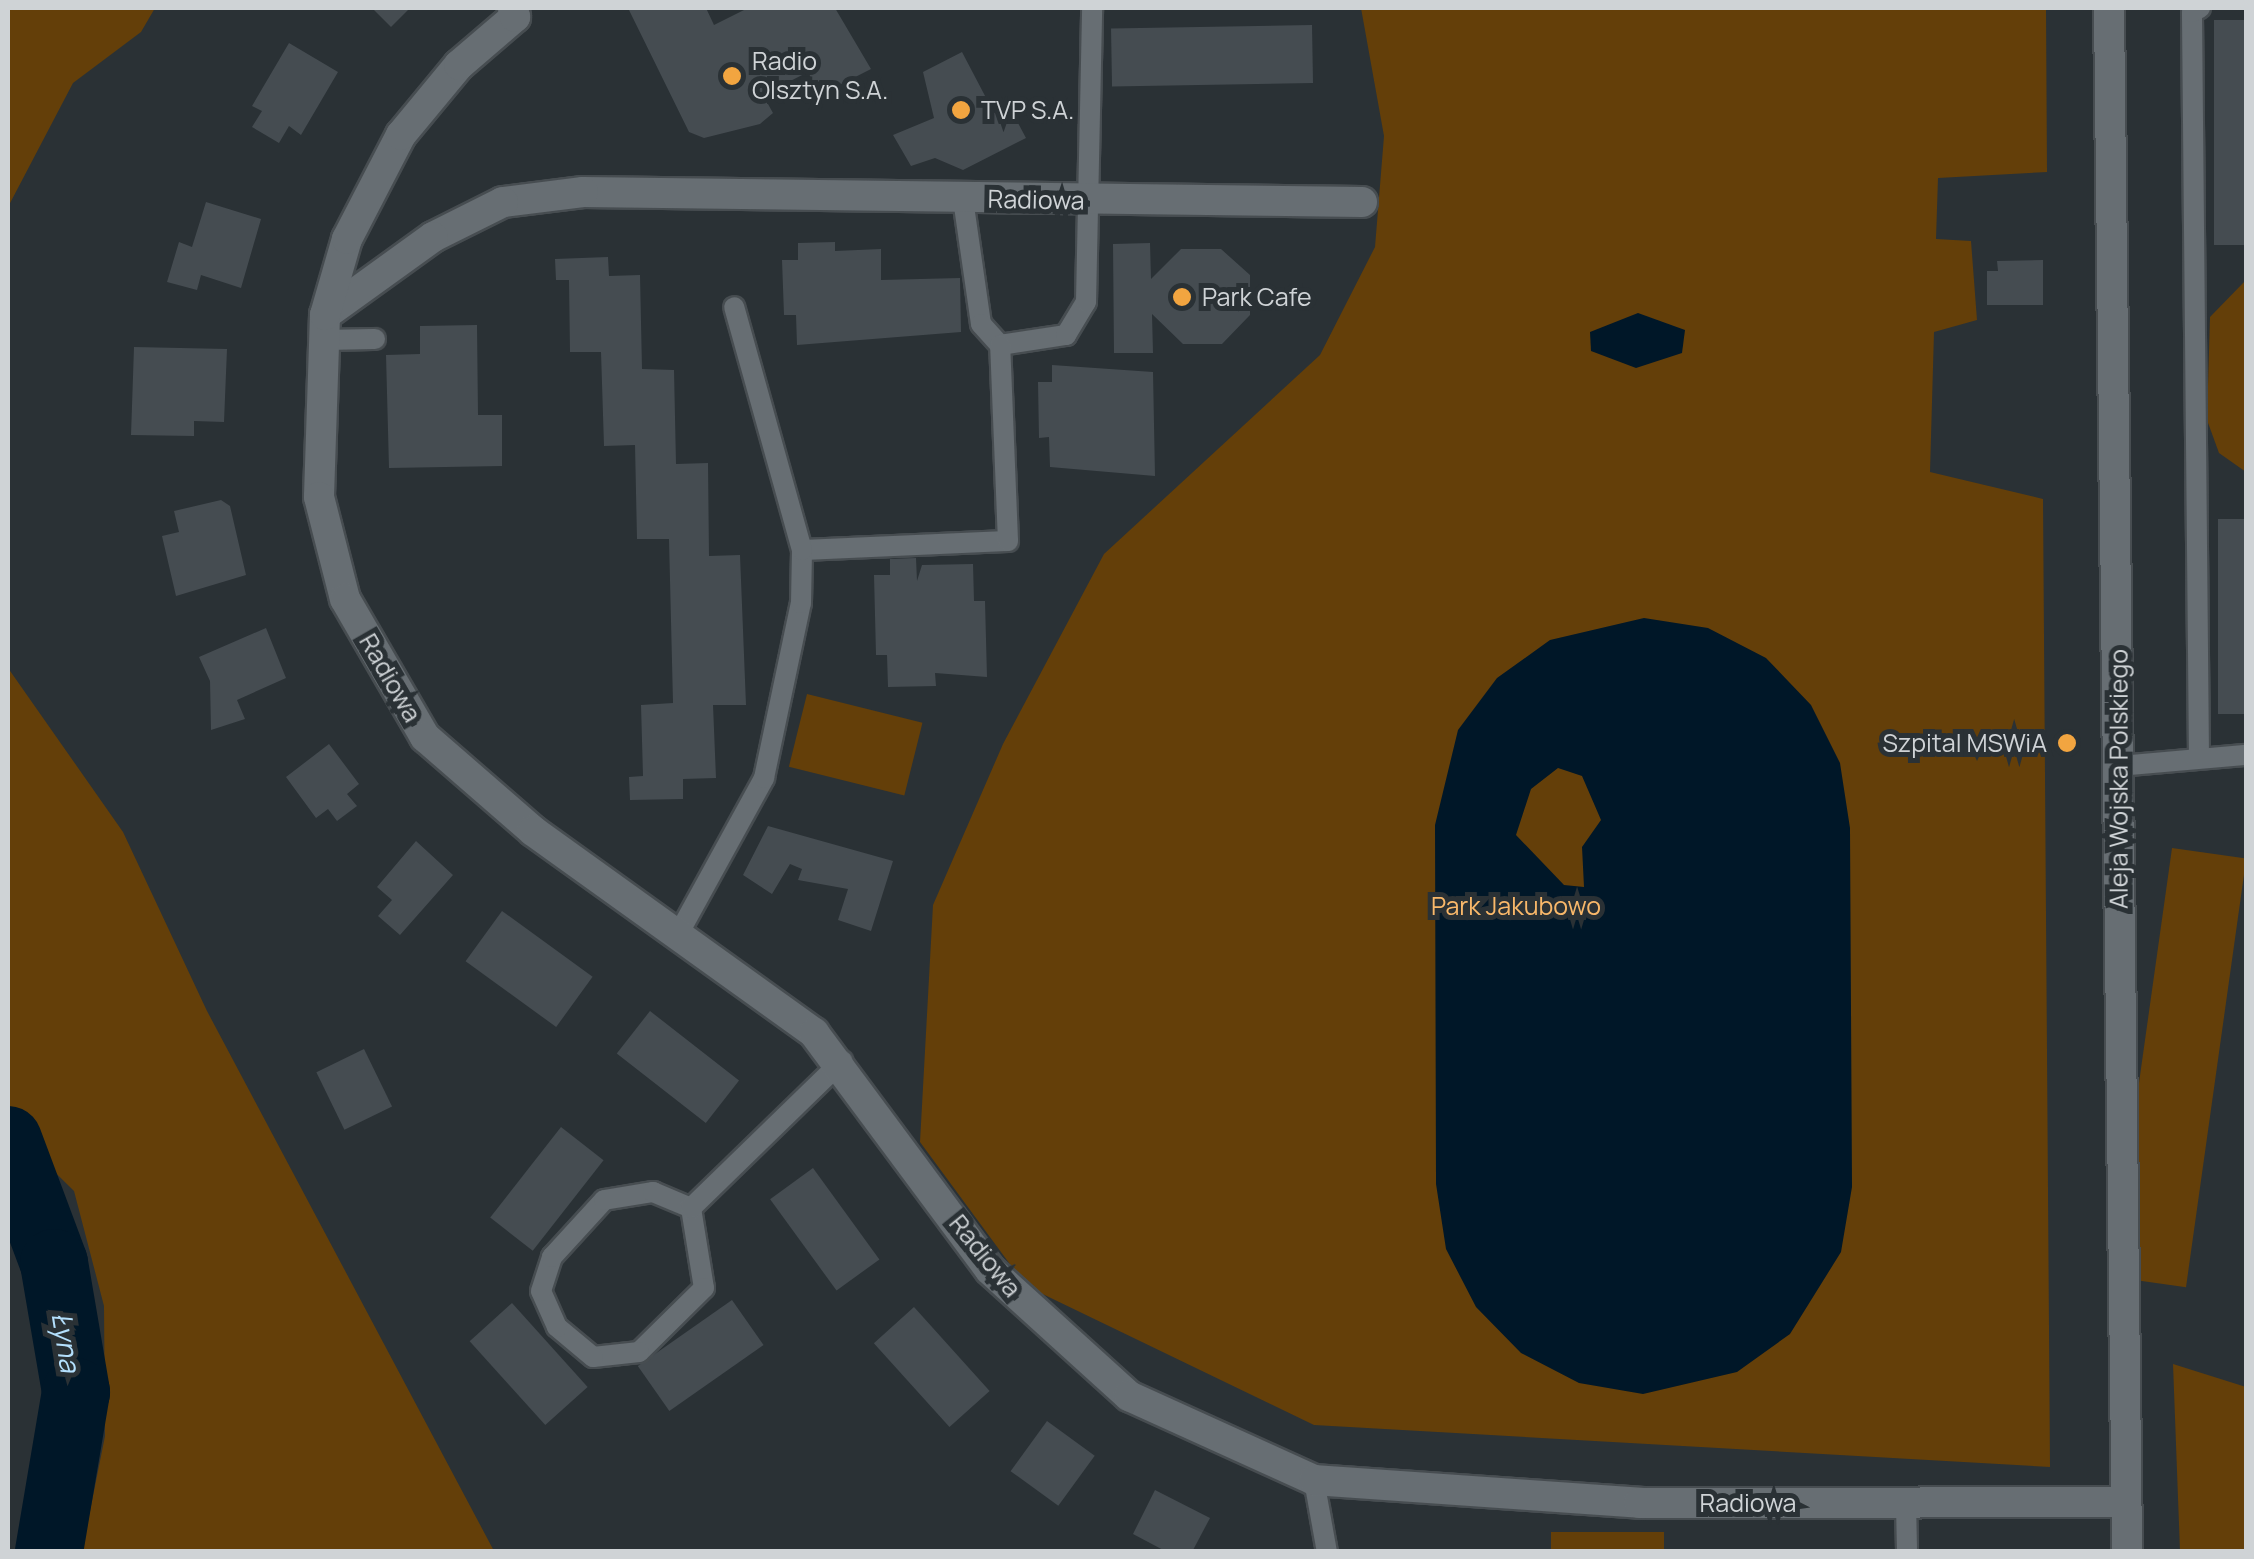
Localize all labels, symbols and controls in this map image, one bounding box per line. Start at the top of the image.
place label: Radio Olsztyn S.A. [752,47,888,106]
marker: Radio Olsztyn S.A. [721,65,743,87]
place label: TVP S.A. [981,95,1074,125]
marker: TVP S.A. [950,99,972,121]
street label: Radiowa [987,184,1085,216]
place label: Park Cafe [1202,282,1312,312]
marker: Park Cafe [1171,286,1193,308]
street label: Radiowa [353,629,427,727]
street label: Aleja Wojska Polskiego [2104,649,2134,909]
place label: Szpital MSWiA [1882,728,2047,758]
marker: Szpital MSWiA [2056,732,2078,754]
park label: Park Jakubowo [1431,891,1601,921]
street label: Radiowa [943,1209,1027,1303]
water label: Łyna [46,1310,88,1374]
street label: Radiowa [1700,1488,1796,1518]

